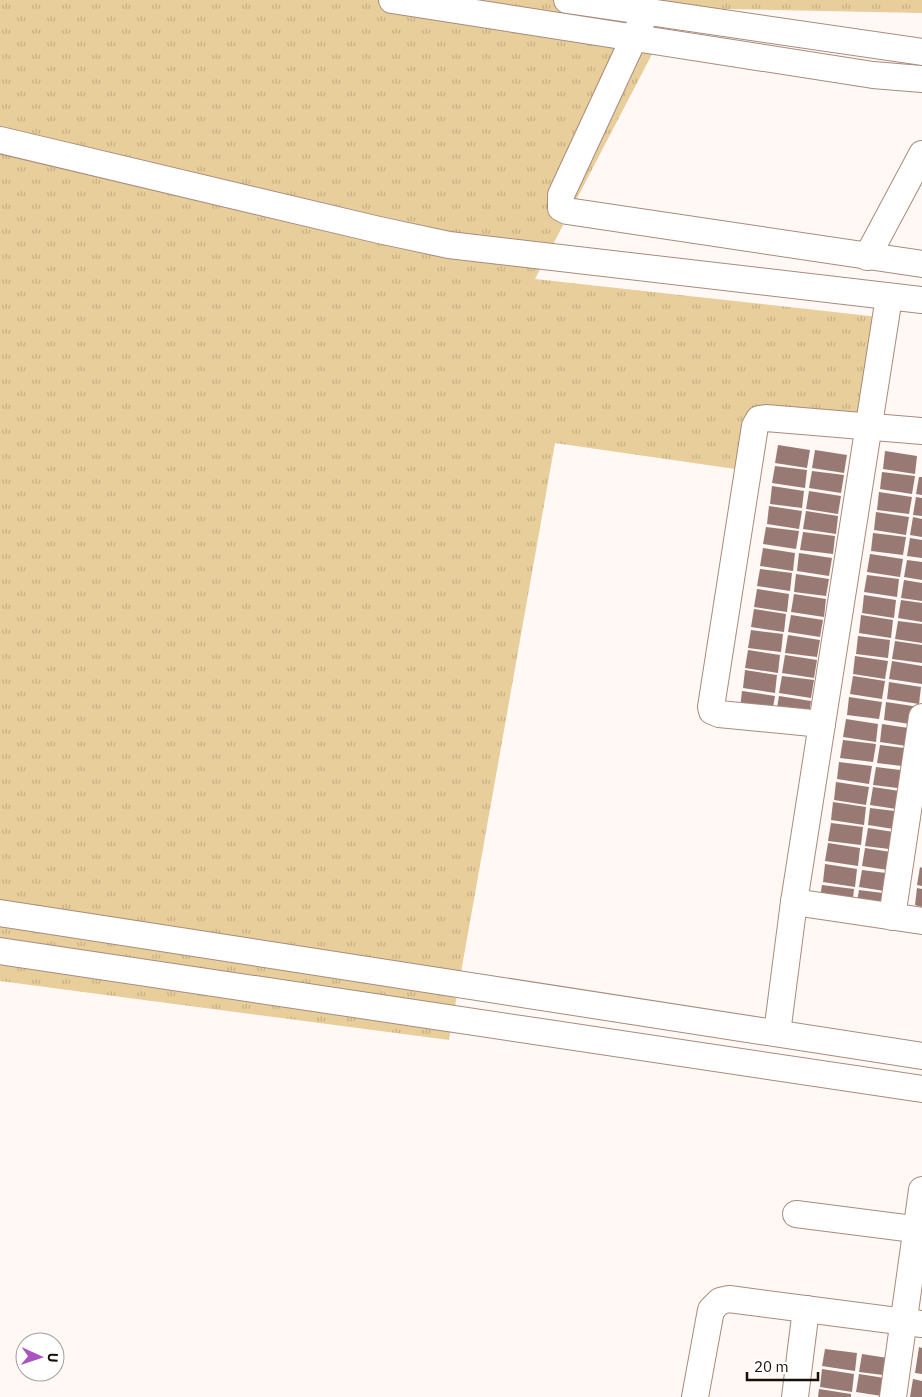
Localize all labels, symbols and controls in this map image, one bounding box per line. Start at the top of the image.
north arrow [15,1332,65,1382]
scale bar [747,1350,818,1382]
text: U [44,1352,62,1363]
text: 20 m [754,1357,789,1376]

